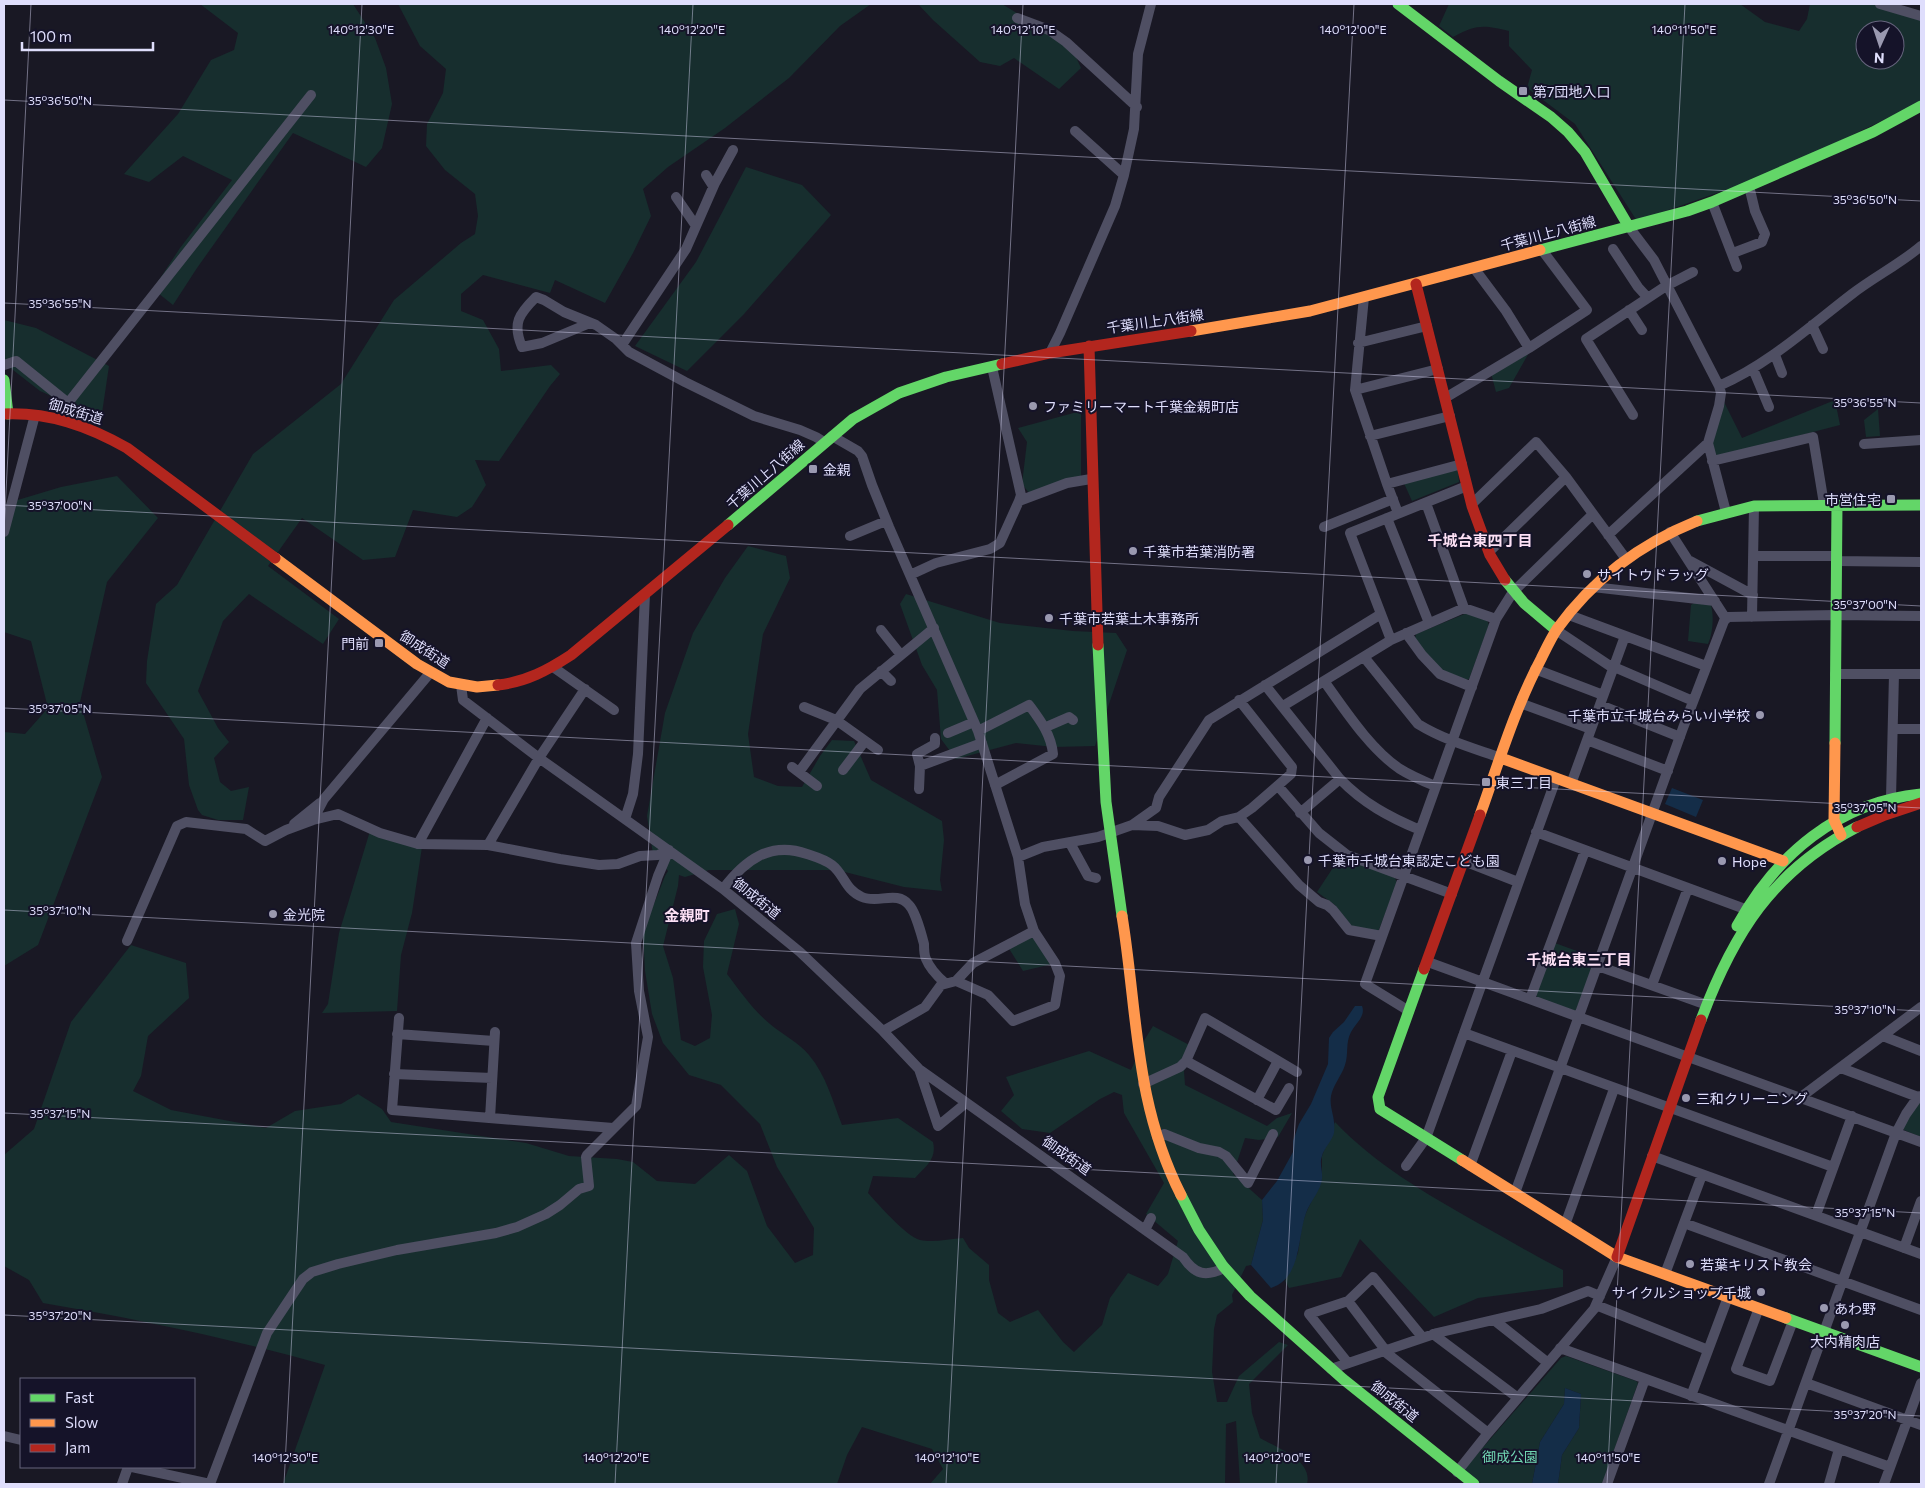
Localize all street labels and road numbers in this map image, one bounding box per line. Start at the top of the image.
street label: 千葉川上八街線 [1498,212,1598,254]
street label: 千葉川上八街線 [1105,306,1205,336]
street label: 御成街道 [47,395,105,427]
street label: 千葉川上八街線 [722,435,808,513]
street label: 御成街道 [397,627,453,671]
street label: 御成街道 [730,874,784,922]
street label: 御成街道 [1039,1132,1095,1178]
street label: 御成街道 [1368,1377,1422,1425]

